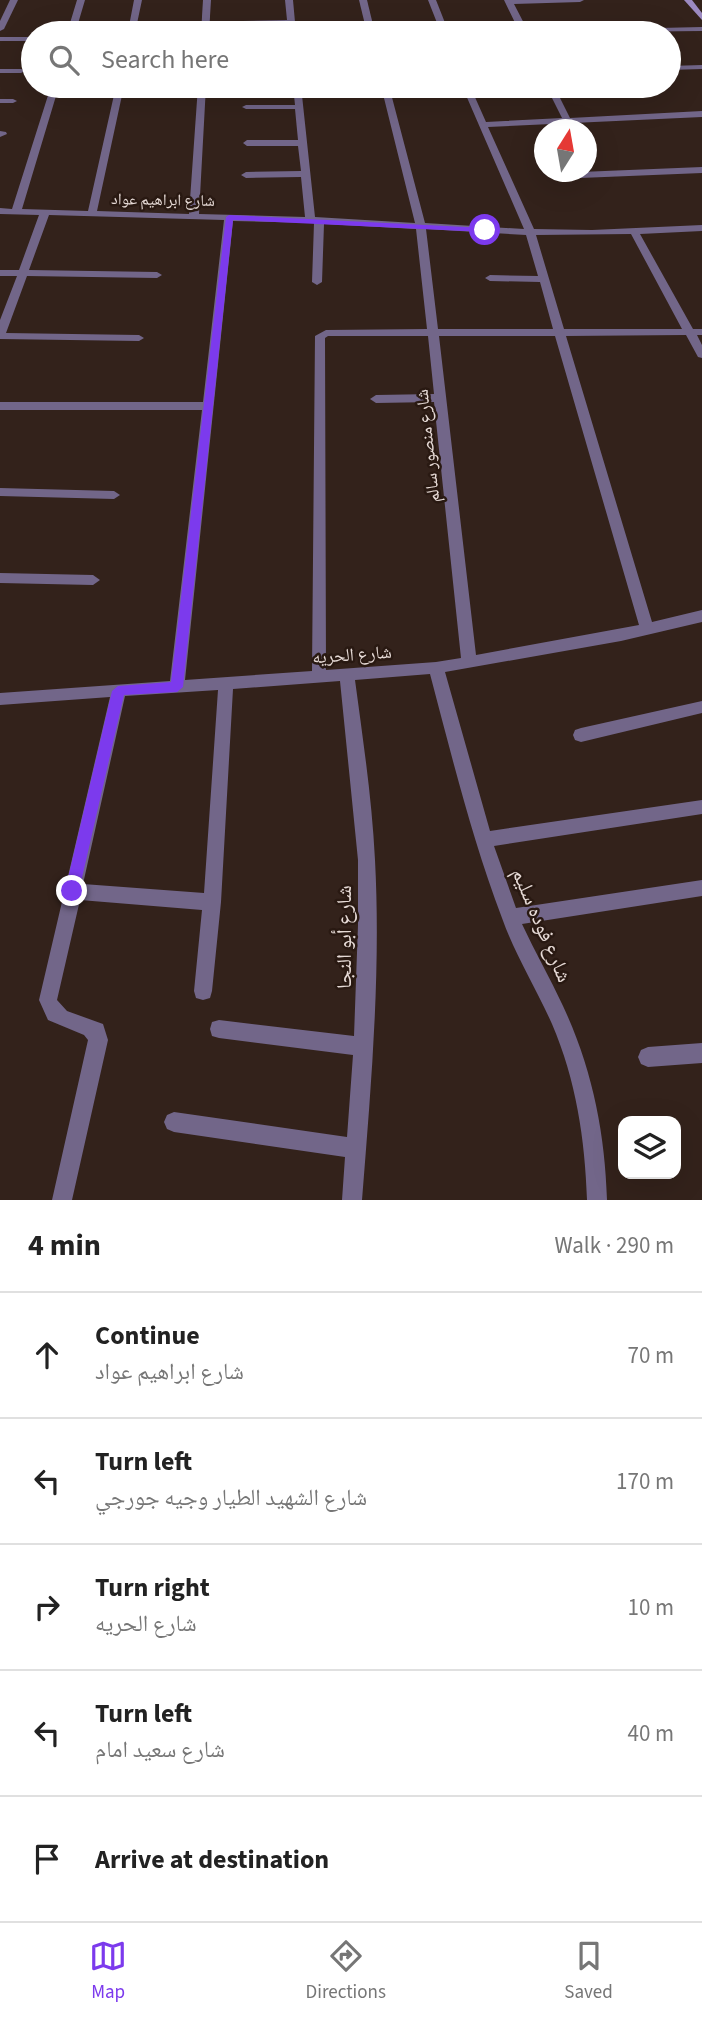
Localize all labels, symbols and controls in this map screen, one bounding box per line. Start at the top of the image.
search box [21,21,681,98]
icon: search [45,41,83,79]
text: Search here [101,41,229,78]
north arrow [534,119,597,182]
street label: شارع ابراهيم عواد [111,188,215,212]
route start [469,214,500,245]
street label: شارع منصور سالم [410,388,446,504]
street label: شارع الحريه [311,640,393,670]
street label: شارع فوده سليم [504,863,580,987]
route end [56,875,87,906]
street label: شارع أبو النجا [329,885,359,989]
map controls [618,1116,681,1179]
button: layers [618,1116,681,1179]
text: 4 min [28,1224,101,1267]
text: Walk · 290 m [555,1229,674,1262]
text: Continue [95,1317,200,1354]
icon: ahead [28,1336,66,1374]
text: 70 m [627,1339,674,1372]
text: شارع ابراهيم عواد [95,1355,244,1388]
text: Turn left [95,1443,192,1480]
icon: left [28,1462,66,1500]
text: 170 m [616,1465,674,1498]
text: شارع الشهيد الطيار وجيه جورجي [95,1481,367,1514]
text: Turn right [95,1569,210,1606]
icon: right [28,1588,66,1626]
text: 10 m [627,1591,674,1624]
text: شارع الحريه [95,1607,197,1640]
text: Turn left [95,1695,192,1732]
icon: left [28,1714,66,1752]
text: 40 m [627,1717,674,1750]
text: شارع سعيد امام [95,1733,225,1766]
icon: arrive [28,1840,66,1878]
text: Arrive at destination [95,1841,329,1878]
tab: Map [89,1937,127,2006]
tab: Directions [306,1937,386,2006]
tab: Saved [564,1937,613,2006]

